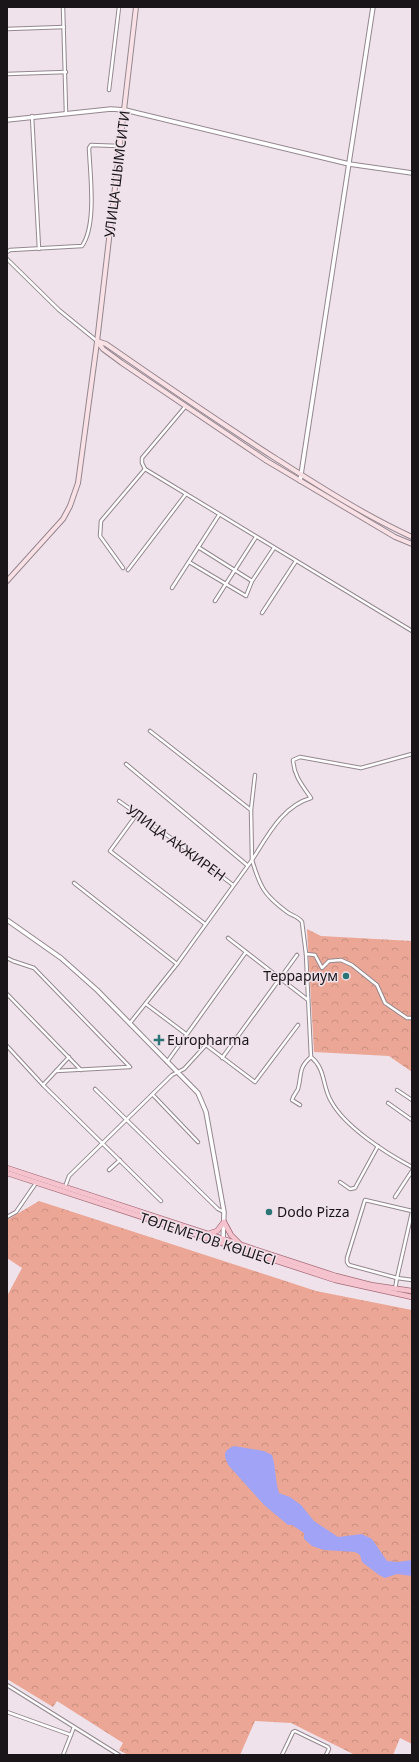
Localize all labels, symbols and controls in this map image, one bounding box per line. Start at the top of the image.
street label: УЛИЦА ШЫМСИТИ [99,109,134,238]
street label: УЛИЦА АКЖИРЕН [123,800,230,885]
place label: Террариум [263,966,338,985]
marker: Террариум [341,971,351,981]
place label: Europharma [167,1030,249,1049]
marker: Europharma [154,1035,164,1045]
place label: Dodo Pizza [277,1202,350,1221]
marker: Dodo Pizza [264,1207,274,1217]
street label: ТӨЛЕМЕТОВ КӨШЕСІ [138,1208,279,1270]

